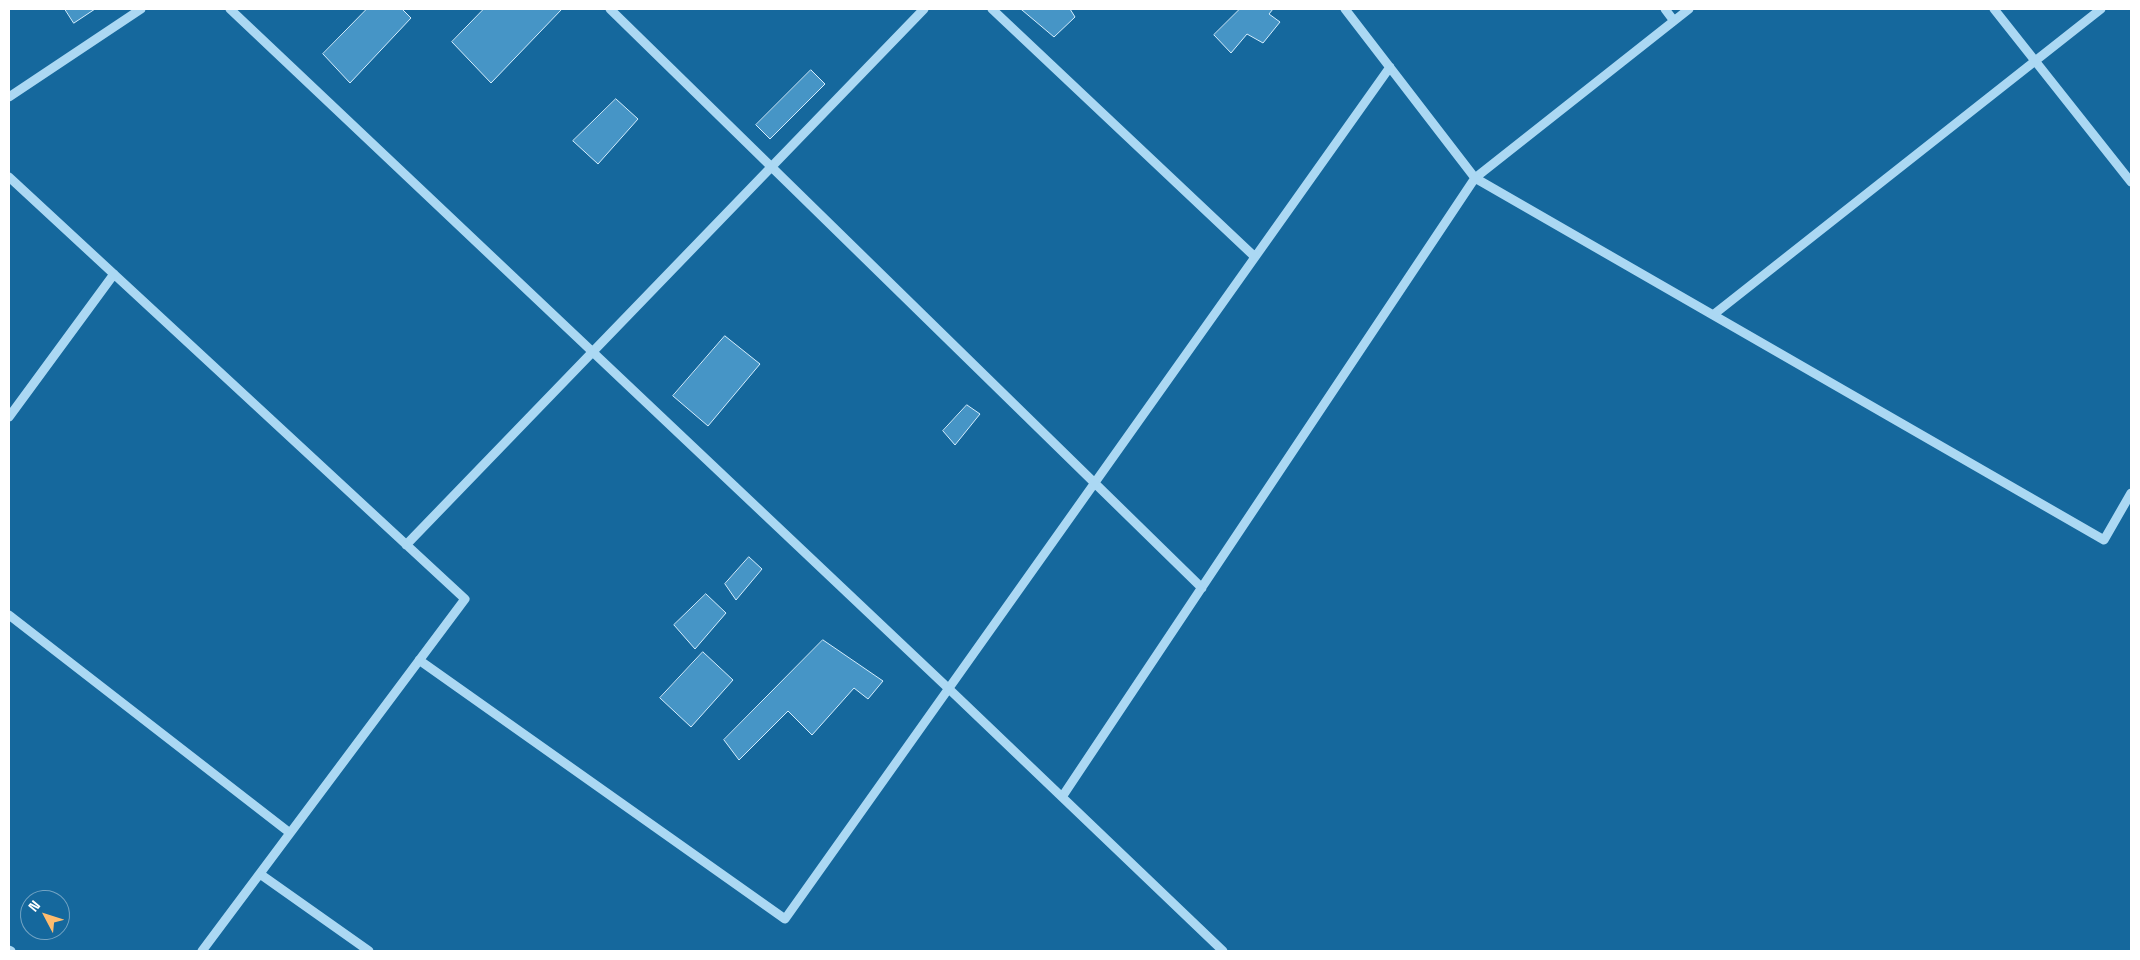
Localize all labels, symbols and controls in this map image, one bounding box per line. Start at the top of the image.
north arrow [20,890,70,940]
text: N [24,897,44,915]

